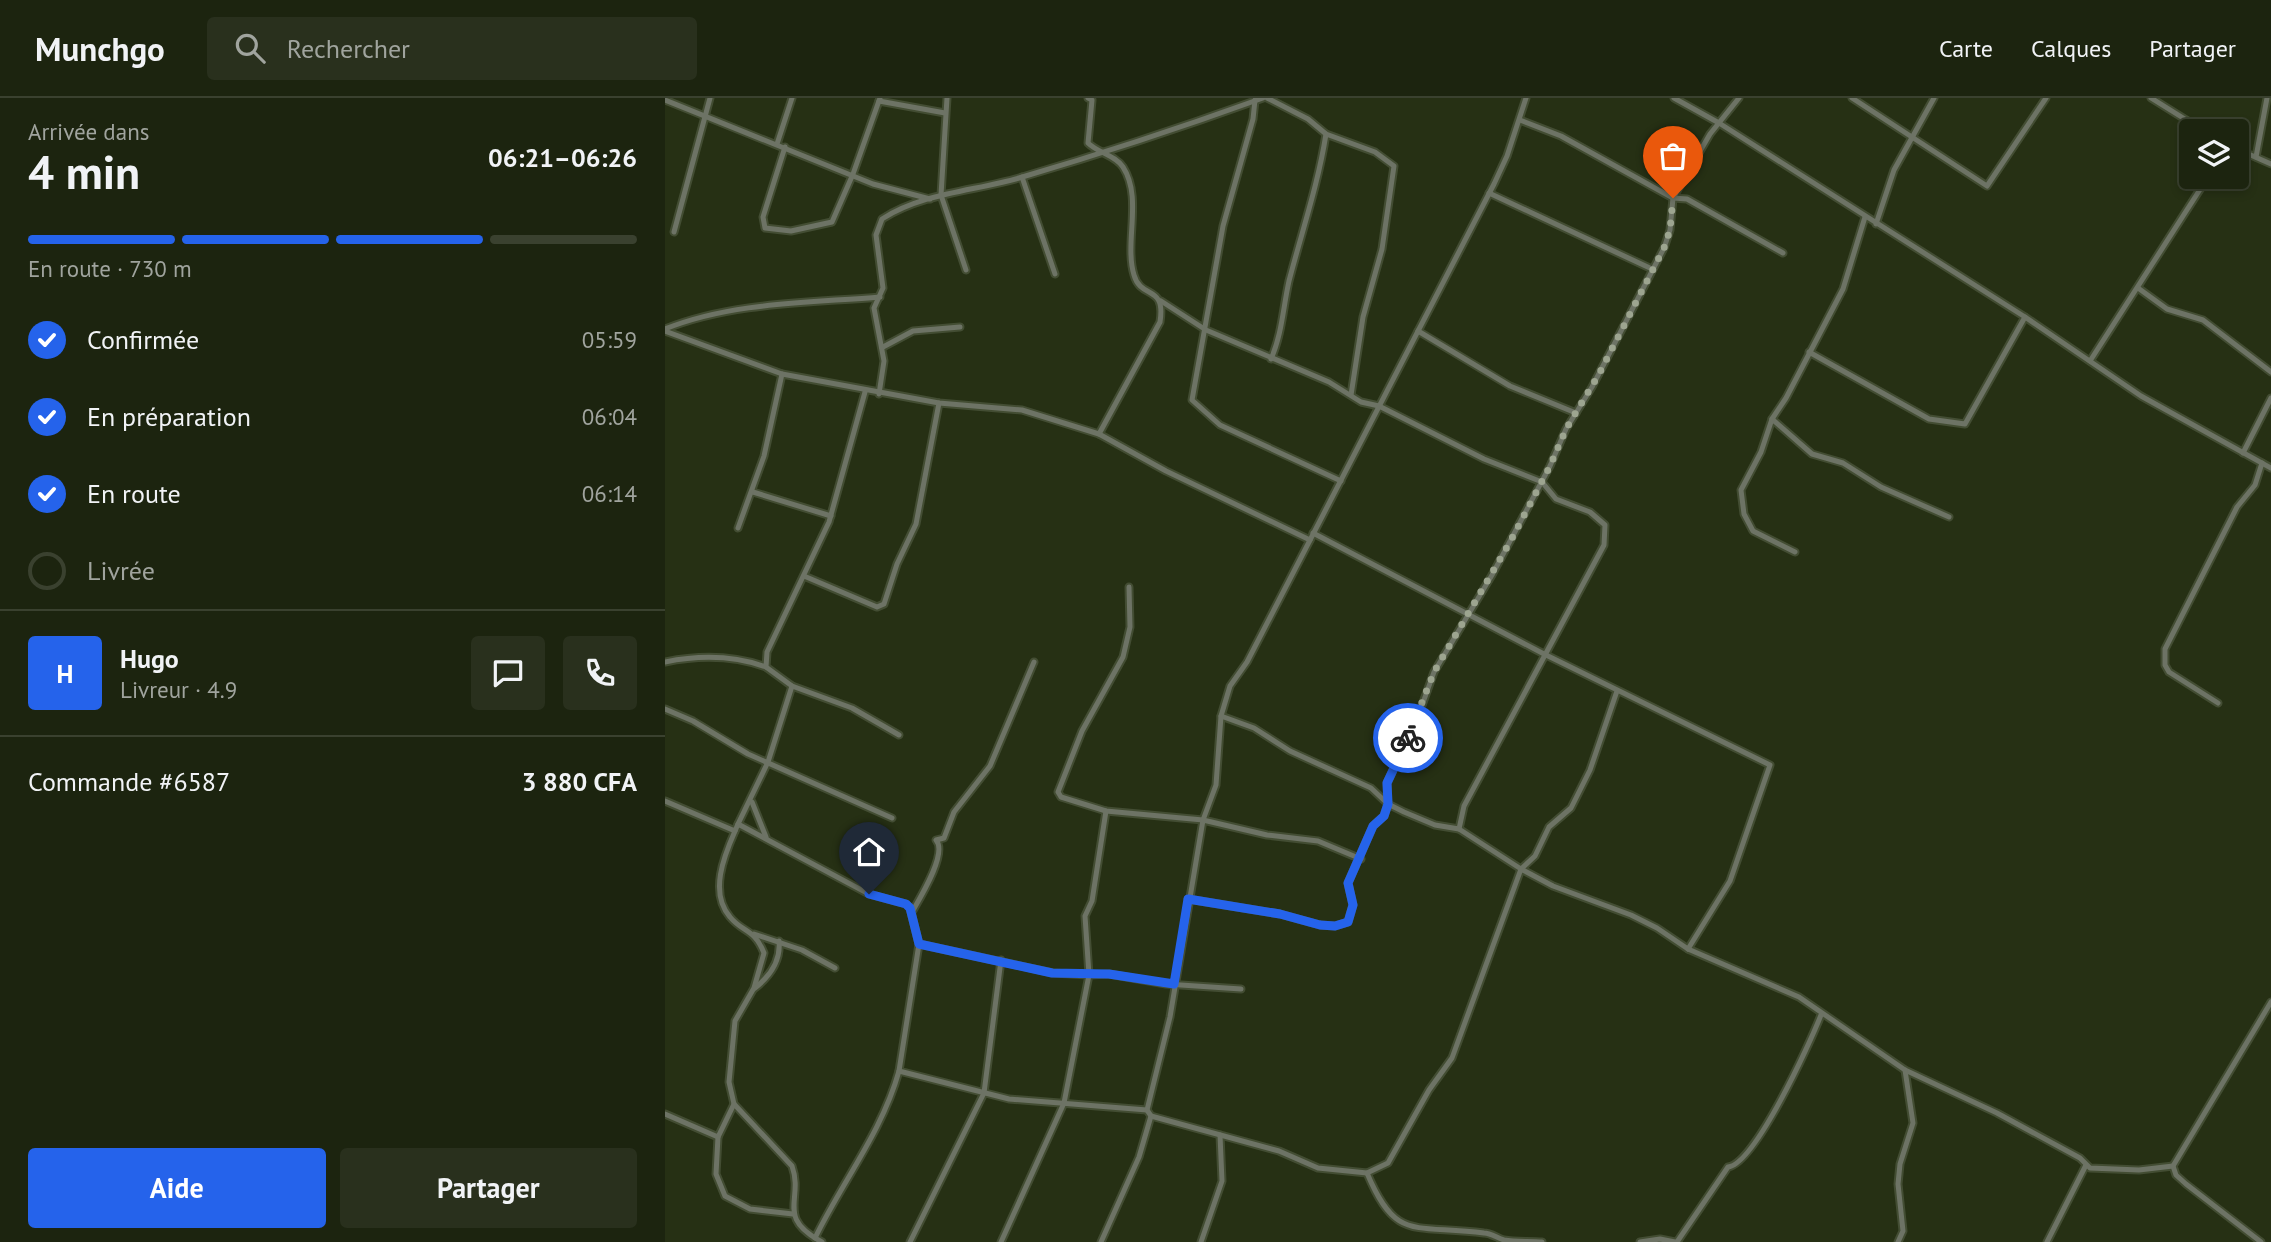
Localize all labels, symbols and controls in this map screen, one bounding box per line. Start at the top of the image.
search box [207,17,697,80]
text: Munchgo [35,27,165,70]
icon: search [231,29,269,67]
text: Rechercher [287,32,410,65]
text: Carte [1939,33,1993,64]
text: Calques [2031,33,2111,64]
text: Partager [2149,33,2236,64]
text: Arrivée dans [28,117,149,146]
map controls [2179,119,2249,189]
button: layers [2179,119,2249,189]
pin [1643,126,1703,198]
icon: bag [1654,137,1692,175]
text: 06:21–06:26 [488,141,637,174]
text: 4 min [28,142,140,202]
text: En route · 730 m [28,254,192,283]
icon: check [28,321,66,359]
text: Confirmée [87,323,199,356]
text: 05:59 [582,325,637,354]
icon: check [28,398,66,436]
text: En préparation [87,400,251,433]
text: 06:04 [582,402,637,431]
icon: check [28,475,66,513]
text: En route [87,477,181,510]
text: 06:14 [582,479,637,508]
text: Livrée [87,554,155,587]
button: chat [471,636,545,710]
button: phone [563,636,637,710]
text: Hugo [120,642,179,675]
text: H [57,657,73,690]
text: Livreur · 4.9 [120,675,237,704]
courier [1373,703,1443,773]
icon: bike [1389,719,1427,757]
text: Commande #6587 [28,765,230,798]
text: 3 880 CFA [522,765,637,798]
pin [839,822,899,894]
icon: home [850,833,888,871]
button: Aide [28,1148,326,1228]
button: Partager [340,1148,637,1228]

